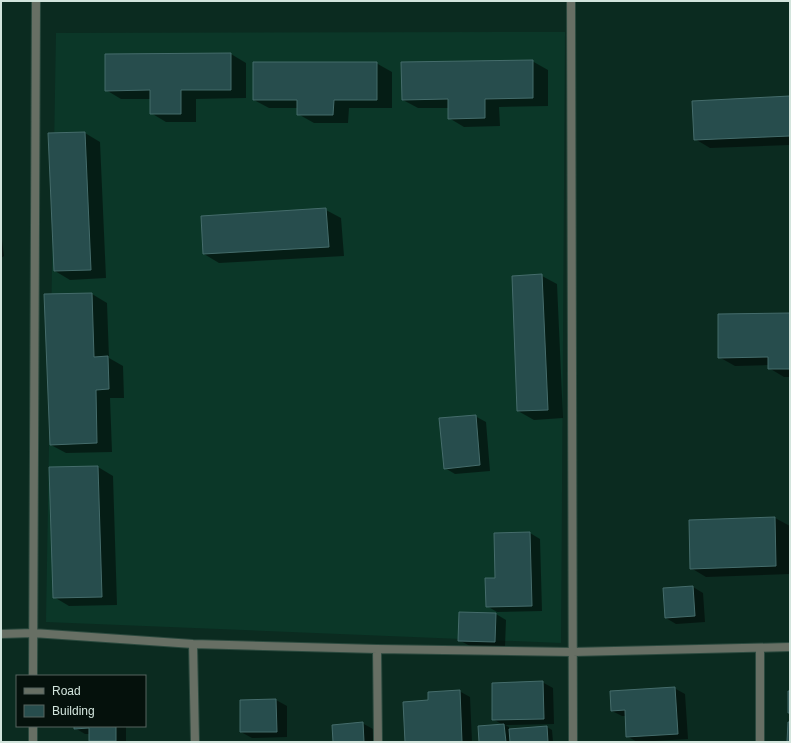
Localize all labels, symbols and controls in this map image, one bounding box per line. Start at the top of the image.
legend [16,675,146,727]
text: Road [52,684,81,698]
text: Building [52,704,95,718]

